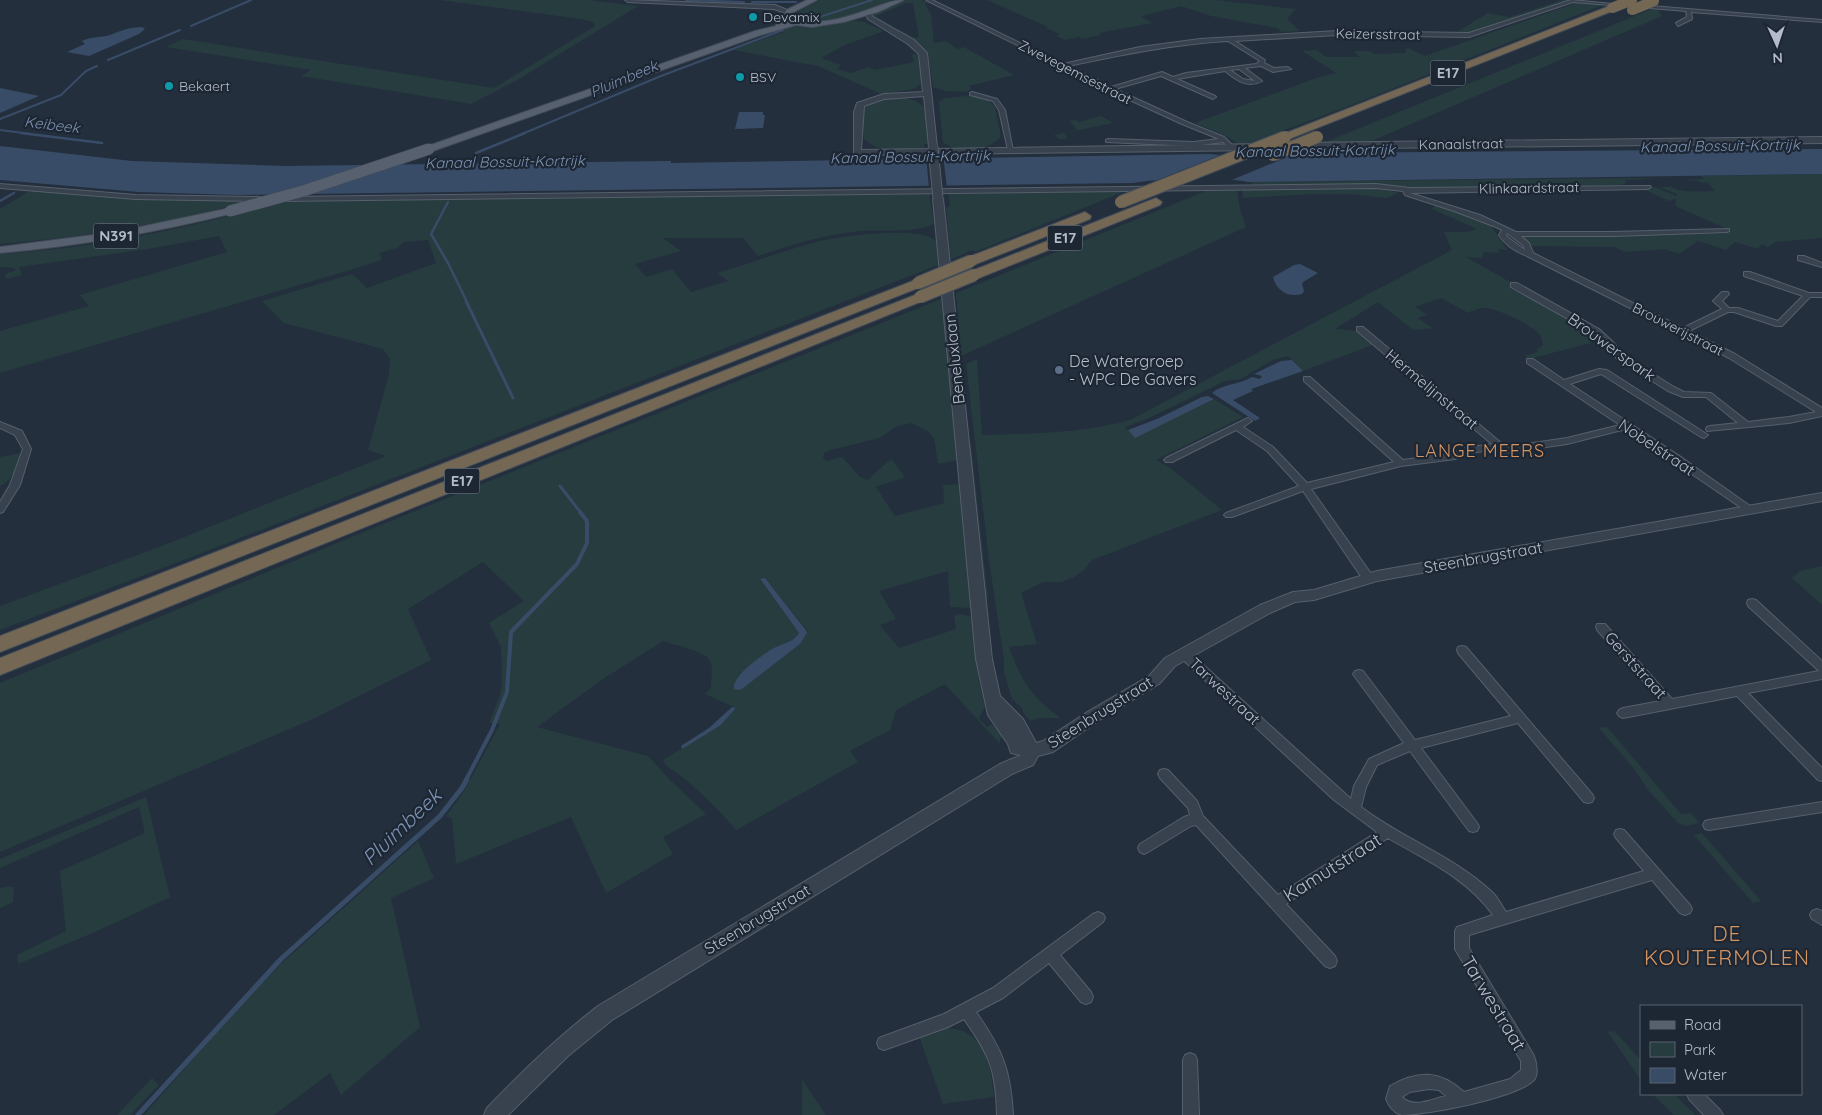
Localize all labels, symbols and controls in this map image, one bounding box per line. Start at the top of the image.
place label: Devamix [763,8,820,26]
marker: Devamix [747,11,759,23]
north arrow [1752,20,1802,70]
street label: Keizersstraat [1335,24,1421,44]
street label: Zwevegemsestraat [1015,36,1135,108]
text: N [1772,49,1783,67]
water label: Pluimbeek [587,55,662,101]
road number: E17 [1430,60,1466,86]
place label: BSV [750,68,776,86]
marker: BSV [734,71,746,83]
place label: Bekaert [179,77,230,95]
marker: Bekaert [163,80,175,92]
water label: Keibeek [23,112,83,138]
street label: Kanaalstraat [1418,134,1504,154]
water label: Kanaal Bossuit-Kortrijk [1640,135,1802,156]
water label: Kanaal Bossuit-Kortrijk [1235,140,1397,161]
water label: Kanaal Bossuit-Kortrijk [830,146,992,167]
water label: Kanaal Bossuit-Kortrijk [425,151,587,172]
street label: Klinkaardstraat [1479,178,1580,198]
road number: N391 [94,224,138,248]
road number: E17 [1048,226,1082,250]
street label: Brouwerijstraat [1630,298,1727,360]
street label: Brouwerspark [1564,308,1660,386]
street label: Beneluxlaan [939,313,969,405]
street label: Hermelijnstraat [1382,344,1482,434]
place label: De Watergroep - WPC De Gavers [1069,351,1196,389]
marker: De Watergroep - WPC De Gavers [1053,364,1065,376]
street label: Nobelstraat [1615,414,1699,480]
district label: LANGE MEERS [1415,439,1545,462]
road number: E17 [444,468,480,494]
street label: Steenbrugstraat [1422,537,1544,577]
street label: Gerststraat [1601,627,1671,703]
street label: Tarwestraat [1185,653,1265,729]
street label: Steenbrugstraat [1044,672,1156,752]
water label: Pluimbeek [356,781,448,871]
street label: Kamutstraat [1278,827,1386,907]
street label: Steenbrugstraat [700,879,814,959]
district label: DE KOUTERMOLEN [1644,920,1810,970]
street label: Tarwestraat [1456,951,1532,1055]
legend [1640,1005,1802,1095]
text: Road [1684,1015,1721,1034]
text: Park [1684,1040,1716,1059]
text: Water [1684,1065,1727,1084]

